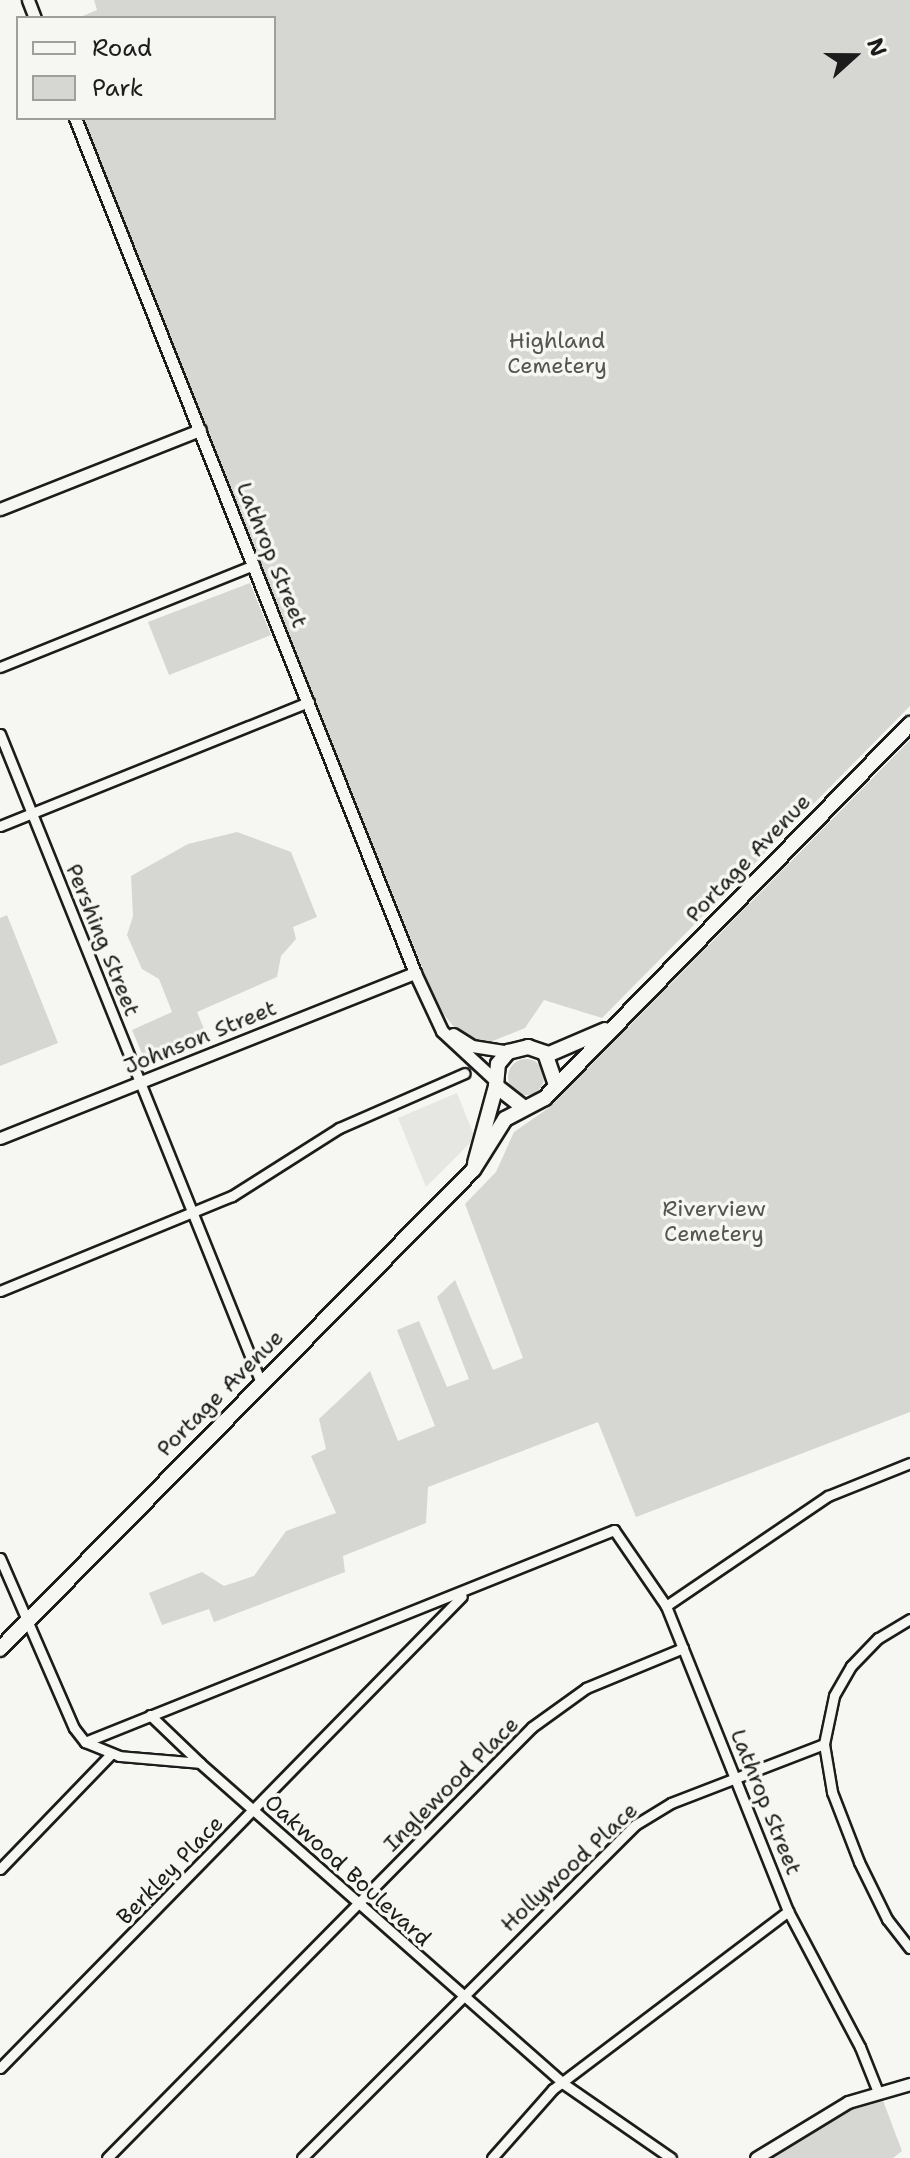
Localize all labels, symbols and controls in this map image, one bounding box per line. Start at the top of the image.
legend [16,16,276,120]
north arrow [814,16,894,96]
text: Road [92,32,152,64]
text: N [860,34,894,61]
text: Park [92,72,144,104]
park label: Highland Cemetery [507,327,607,378]
street label: Lathrop Street [231,478,313,632]
street label: Portage Avenue [680,788,816,928]
street label: Pershing Street [60,860,146,1020]
street label: Johnson Street [120,994,280,1080]
park label: Riverview Cemetery [662,1195,766,1246]
street label: Portage Avenue [151,1324,289,1462]
street label: Inglewood Place [378,1711,524,1857]
street label: Lathrop Street [725,1725,807,1879]
street label: Oakwood Boulevard [259,1788,437,1952]
street label: Hollywood Place [495,1797,643,1937]
street label: Berkley Place [111,1810,229,1930]

